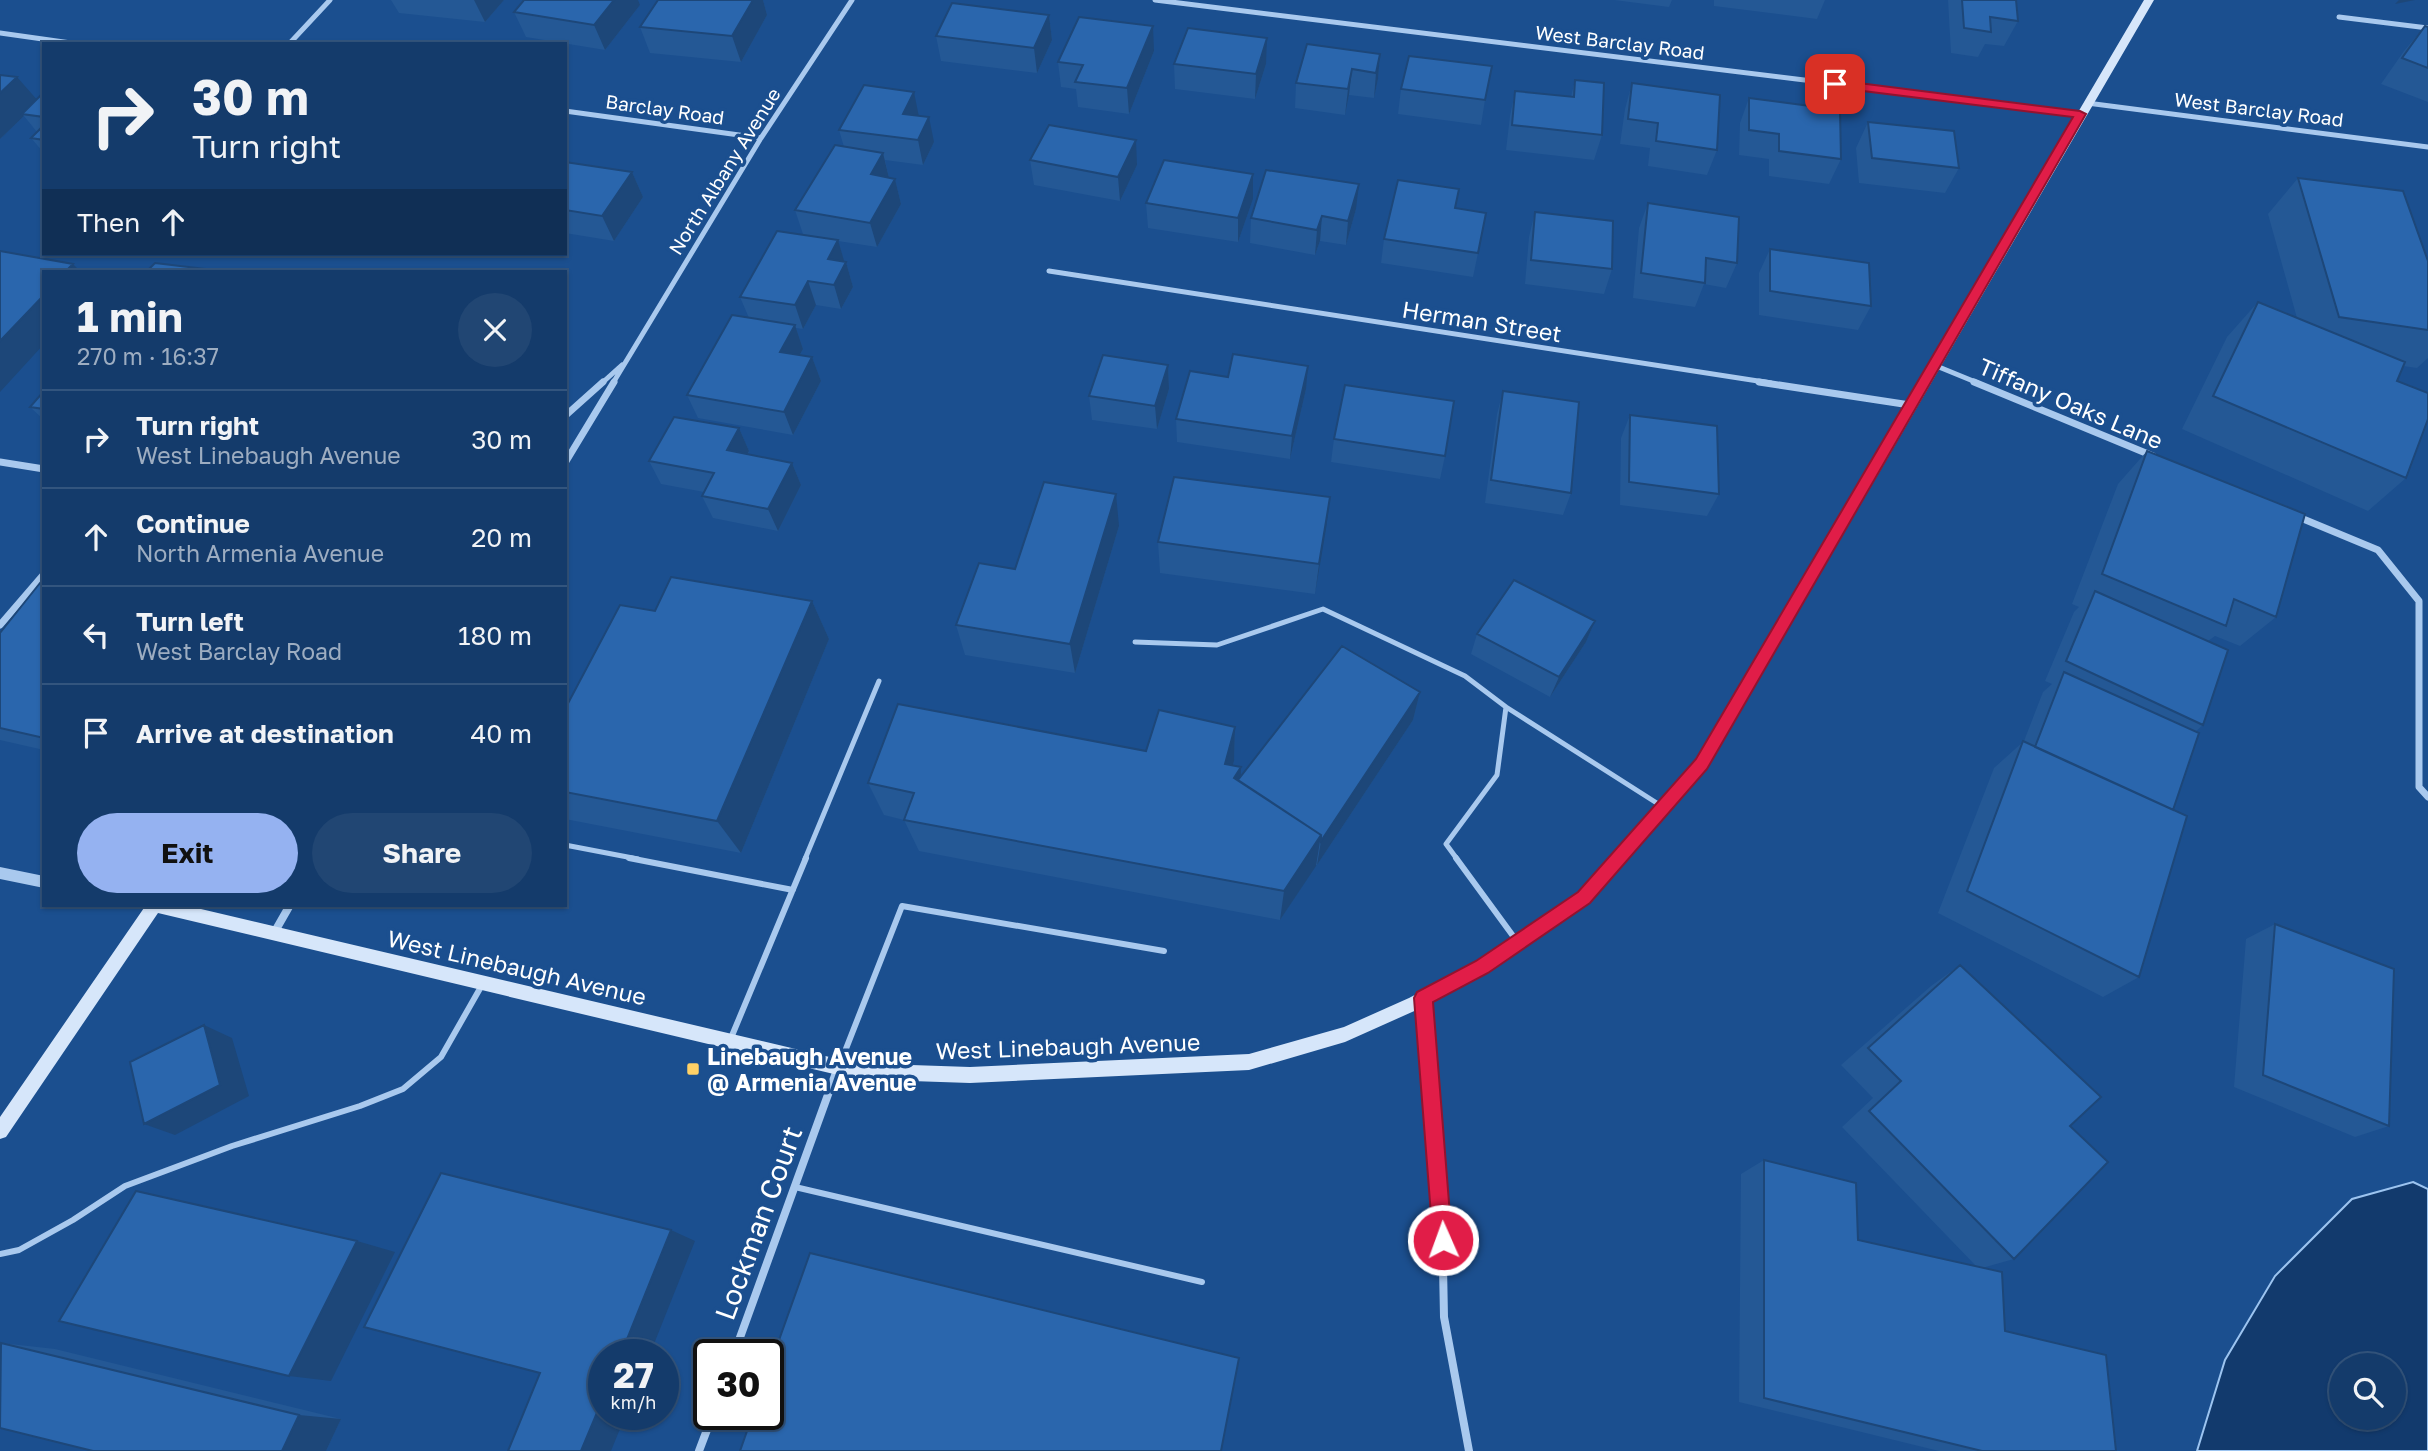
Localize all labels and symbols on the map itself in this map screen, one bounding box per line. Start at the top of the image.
street label: West Barclay Road [1534,20,1706,64]
pin [1805,54,1865,114]
street label: North Albany Avenue [663,83,785,259]
street label: West Barclay Road [2173,87,2345,131]
street label: Barclay Road [604,89,726,129]
street label: Herman Street [1400,295,1564,347]
street label: Tiffany Oaks Lane [1975,352,2167,454]
street label: West Linebaugh Avenue [385,924,649,1010]
street label: West Linebaugh Avenue [935,1027,1201,1065]
place label: Linebaugh Avenue @ Armenia Avenue [707,1042,917,1096]
marker: Linebaugh Avenue @ Armenia Avenue [685,1061,701,1077]
street label: Lockman Court [708,1122,808,1324]
position arrow [1406,1203,1480,1277]
speed limit sign: 30 [693,1339,784,1430]

